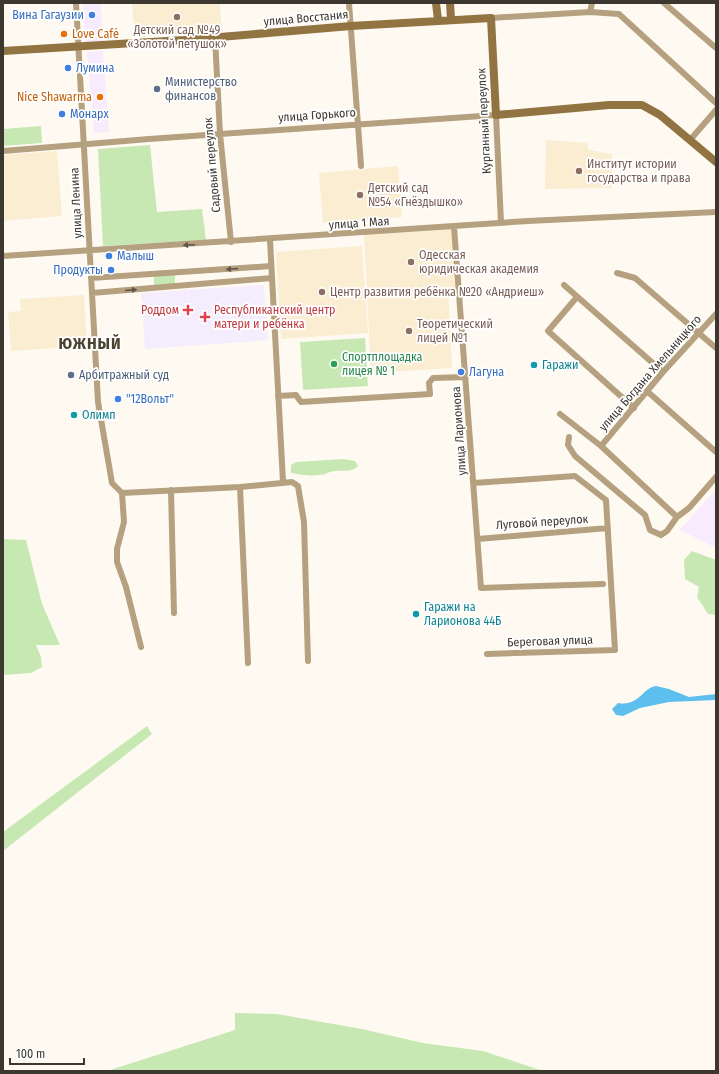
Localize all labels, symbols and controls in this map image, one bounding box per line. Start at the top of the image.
street label: улица Восстания [263,7,349,29]
place label: Вина Гагаузии [12,8,84,22]
marker: Вина Гагаузии [87,10,97,20]
marker: Детский сад №49 «Золотой петушок» [172,12,182,22]
place label: Детский сад №49 «Золотой петушок» [127,23,227,51]
place label: Love Сafé [72,27,119,41]
marker: Love Сafé [59,29,69,39]
place label: Лумина [76,61,114,75]
marker: Лумина [63,63,73,73]
street label: Курганный переулок [474,67,494,174]
place label: Министерство финансов [165,75,237,103]
marker: Министерство финансов [152,84,162,94]
place label: Nice Shawarma [17,90,92,104]
marker: Nice Shawarma [95,92,105,102]
street label: улица Горького [278,105,356,125]
place label: Монарх [70,107,109,121]
marker: Монарх [57,109,67,119]
street label: Садовый переулок [201,117,223,213]
place label: Институт истории государства и права [587,157,691,185]
marker: Институт истории государства и права [574,166,584,176]
street label: улица Ленина [67,167,85,239]
place label: Детский сад №54 «Гнёздышко» [367,181,463,209]
marker: Детский сад №54 «Гнёздышко» [355,190,365,200]
street label: улица 1 Мая [328,214,390,232]
one-way arrow [183,241,195,248]
place label: Одесская юридическая академия [419,248,539,276]
place label: Малыш [117,249,154,263]
marker: Малыш [104,251,114,261]
marker: Одесская юридическая академия [406,257,416,267]
place label: Продукты [53,263,103,277]
marker: Продукты [106,265,116,275]
one-way arrow [226,265,238,272]
place label: Центр развития ребёнка №20 «Андриеш» [330,285,544,299]
one-way arrow [125,287,137,293]
marker: Центр развития ребёнка №20 «Андриеш» [317,287,327,297]
place label: Роддом [141,303,179,317]
place label: Республиканский центр матери и ребёнка [214,303,335,331]
marker: Роддом [182,304,194,316]
marker: Республиканский центр матери и ребёнка [199,311,211,323]
street label: улица Богдана Хмельницкого [596,312,704,434]
place label: Теоретический лицей №1 [417,317,493,345]
marker: Теоретический лицей №1 [404,326,414,336]
district label: ЮЖНЫЙ [58,334,122,353]
place label: Спортплощадка лицея № 1 [342,350,422,378]
place label: Гаражи [542,358,578,372]
marker: Спортплощадка лицея № 1 [329,359,339,369]
marker: Гаражи [529,360,539,370]
place label: Лагуна [469,365,504,379]
marker: Лагуна [456,367,466,377]
place label: Арбитражный суд [79,368,169,382]
marker: Арбитражный суд [66,370,76,380]
street label: улица Ларионова [449,386,469,476]
place label: "12Вольт" [126,392,174,406]
marker: "12Вольт" [113,394,123,404]
place label: Олимп [82,408,116,422]
marker: Олимп [69,410,79,420]
street label: Луговой переулок [495,512,589,532]
place label: Гаражи на Ларионова 44Б [424,600,501,628]
marker: Гаражи на Ларионова 44Б [411,609,421,619]
street label: Береговая улица [507,633,593,649]
scale bar [10,1040,84,1066]
text: 100 m [16,1047,45,1061]

